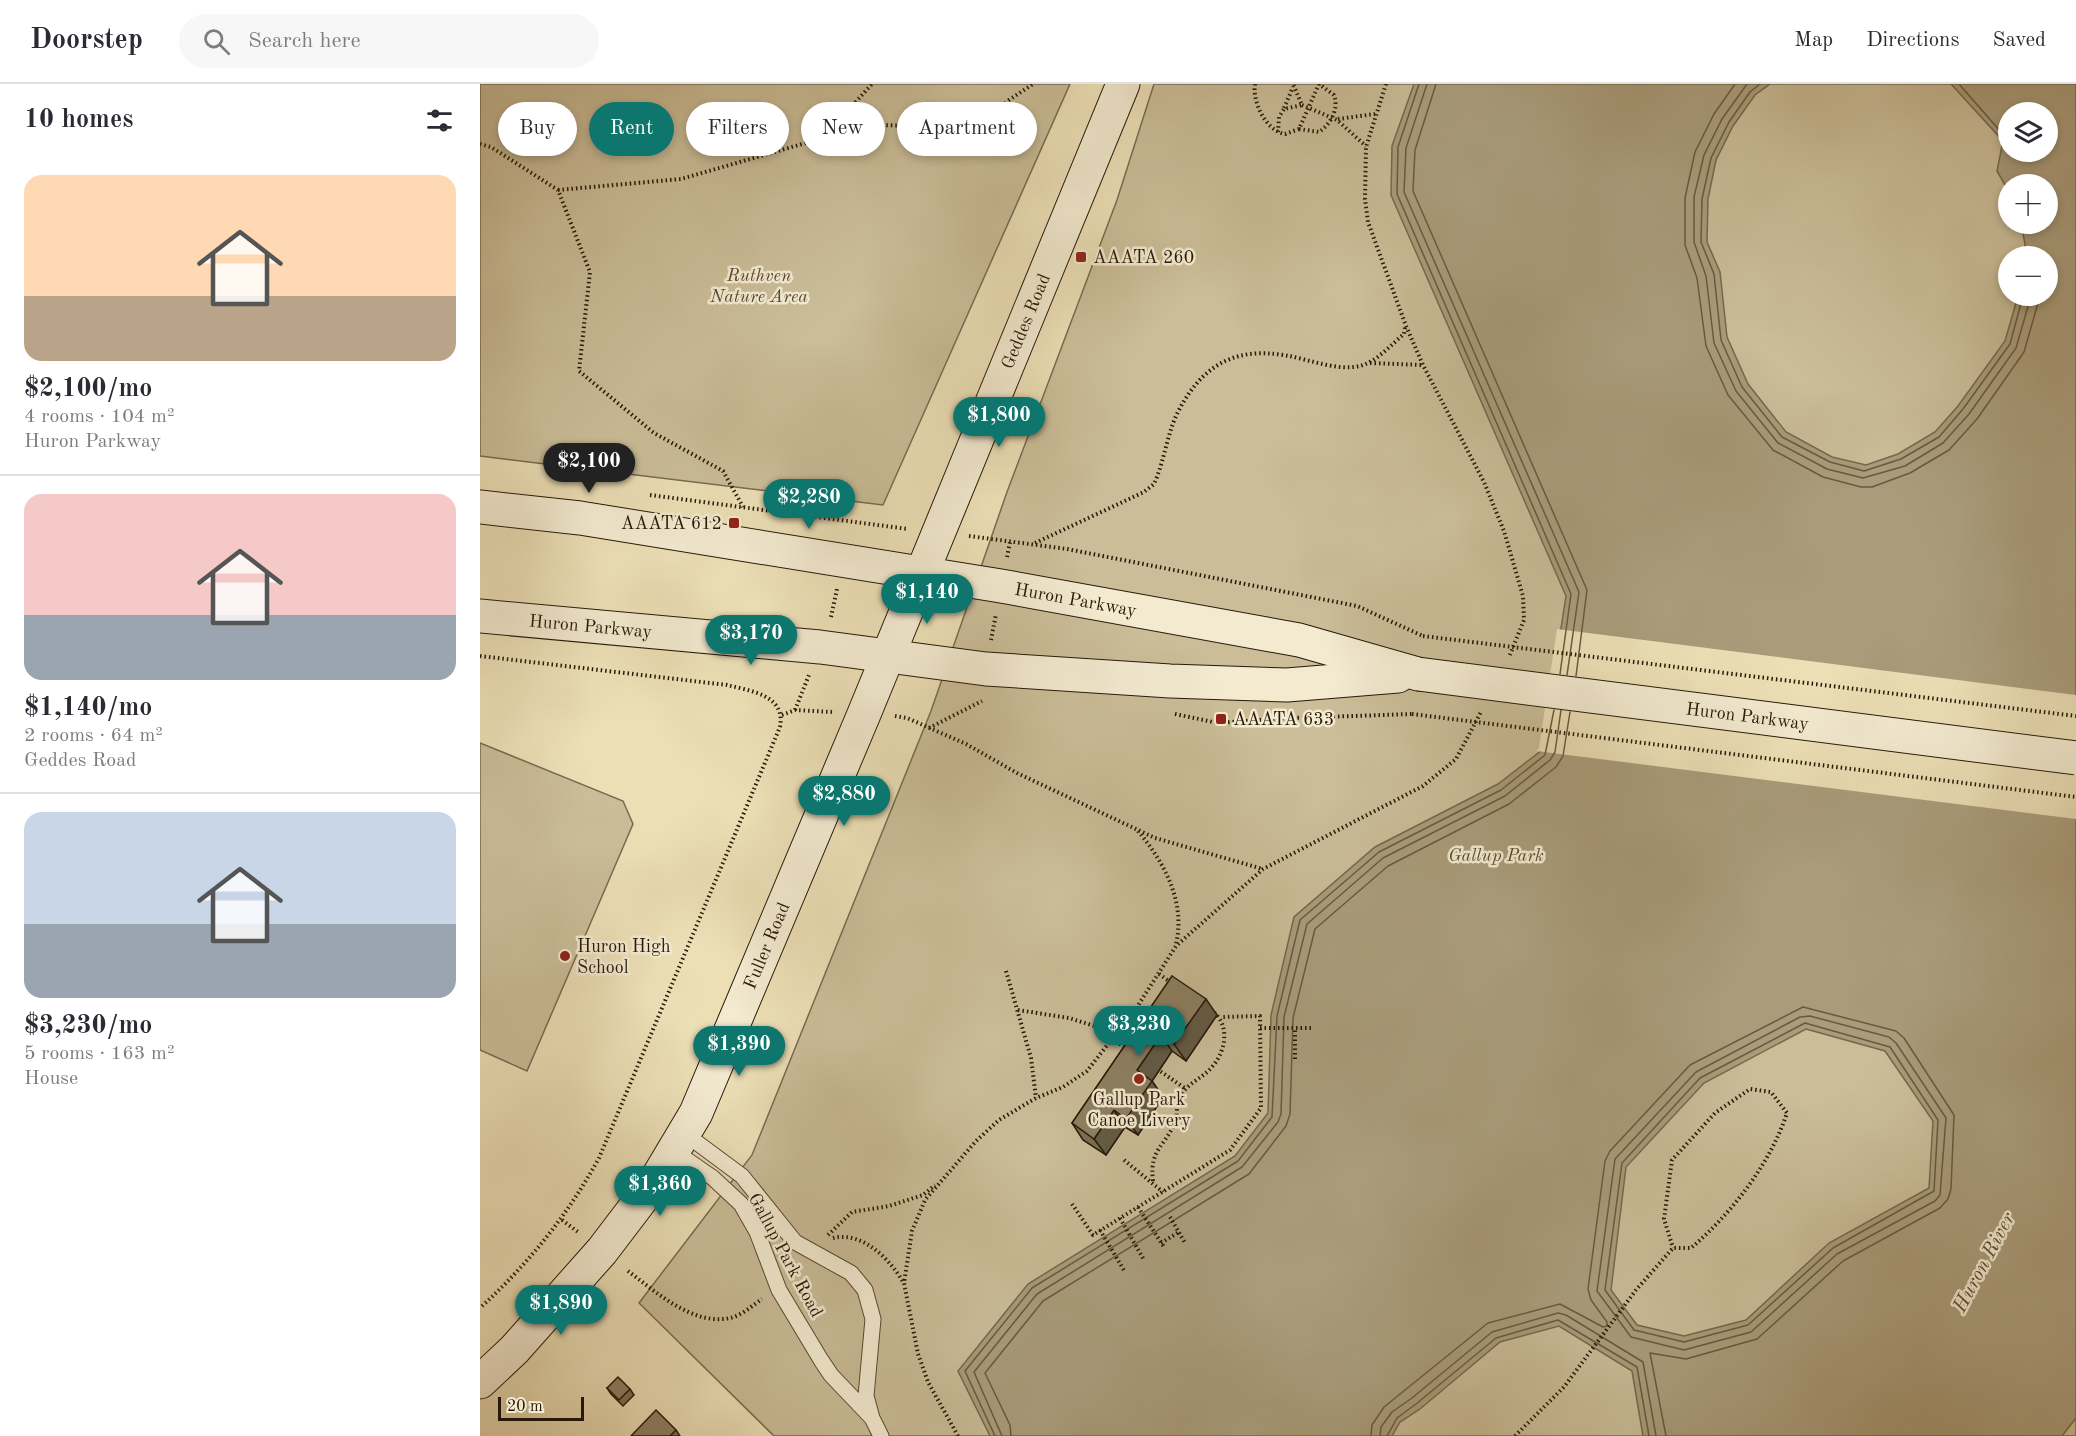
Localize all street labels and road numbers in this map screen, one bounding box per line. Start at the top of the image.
street label: Geddes Road [999,271,1054,372]
street label: Huron Parkway [1013,581,1138,620]
street label: Huron Parkway [528,612,653,642]
street label: Huron Parkway [1685,700,1810,734]
street label: Fuller Road [741,900,794,992]
street label: Gallup Park Road [745,1190,825,1321]

